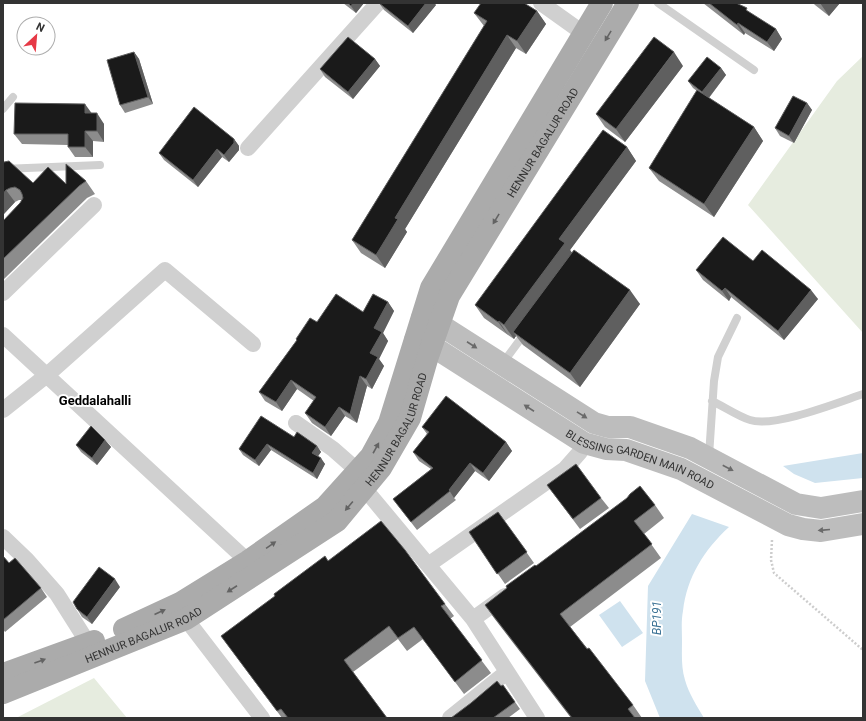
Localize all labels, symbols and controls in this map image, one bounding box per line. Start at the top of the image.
north arrow [16,16,56,56]
text: N [34,20,47,35]
one-way arrow [604,31,612,41]
street label: HENNUR BAGALUR ROAD [505,86,582,200]
one-way arrow [493,213,500,225]
one-way arrow [466,342,478,349]
street label: HENNUR BAGALUR ROAD [363,371,430,489]
district label: Geddalahalli [59,393,131,408]
one-way arrow [523,405,535,412]
one-way arrow [576,412,588,419]
street label: BLESSING GARDEN MAIN ROAD [563,427,716,492]
one-way arrow [372,442,379,454]
one-way arrow [723,465,734,472]
one-way arrow [345,501,354,511]
one-way arrow [818,526,831,533]
one-way arrow [266,541,276,549]
one-way arrow [227,585,237,593]
water label: BP191 [650,601,664,635]
street label: HENNUR BAGALUR ROAD [83,604,205,666]
one-way arrow [155,609,166,615]
one-way arrow [34,657,46,663]

